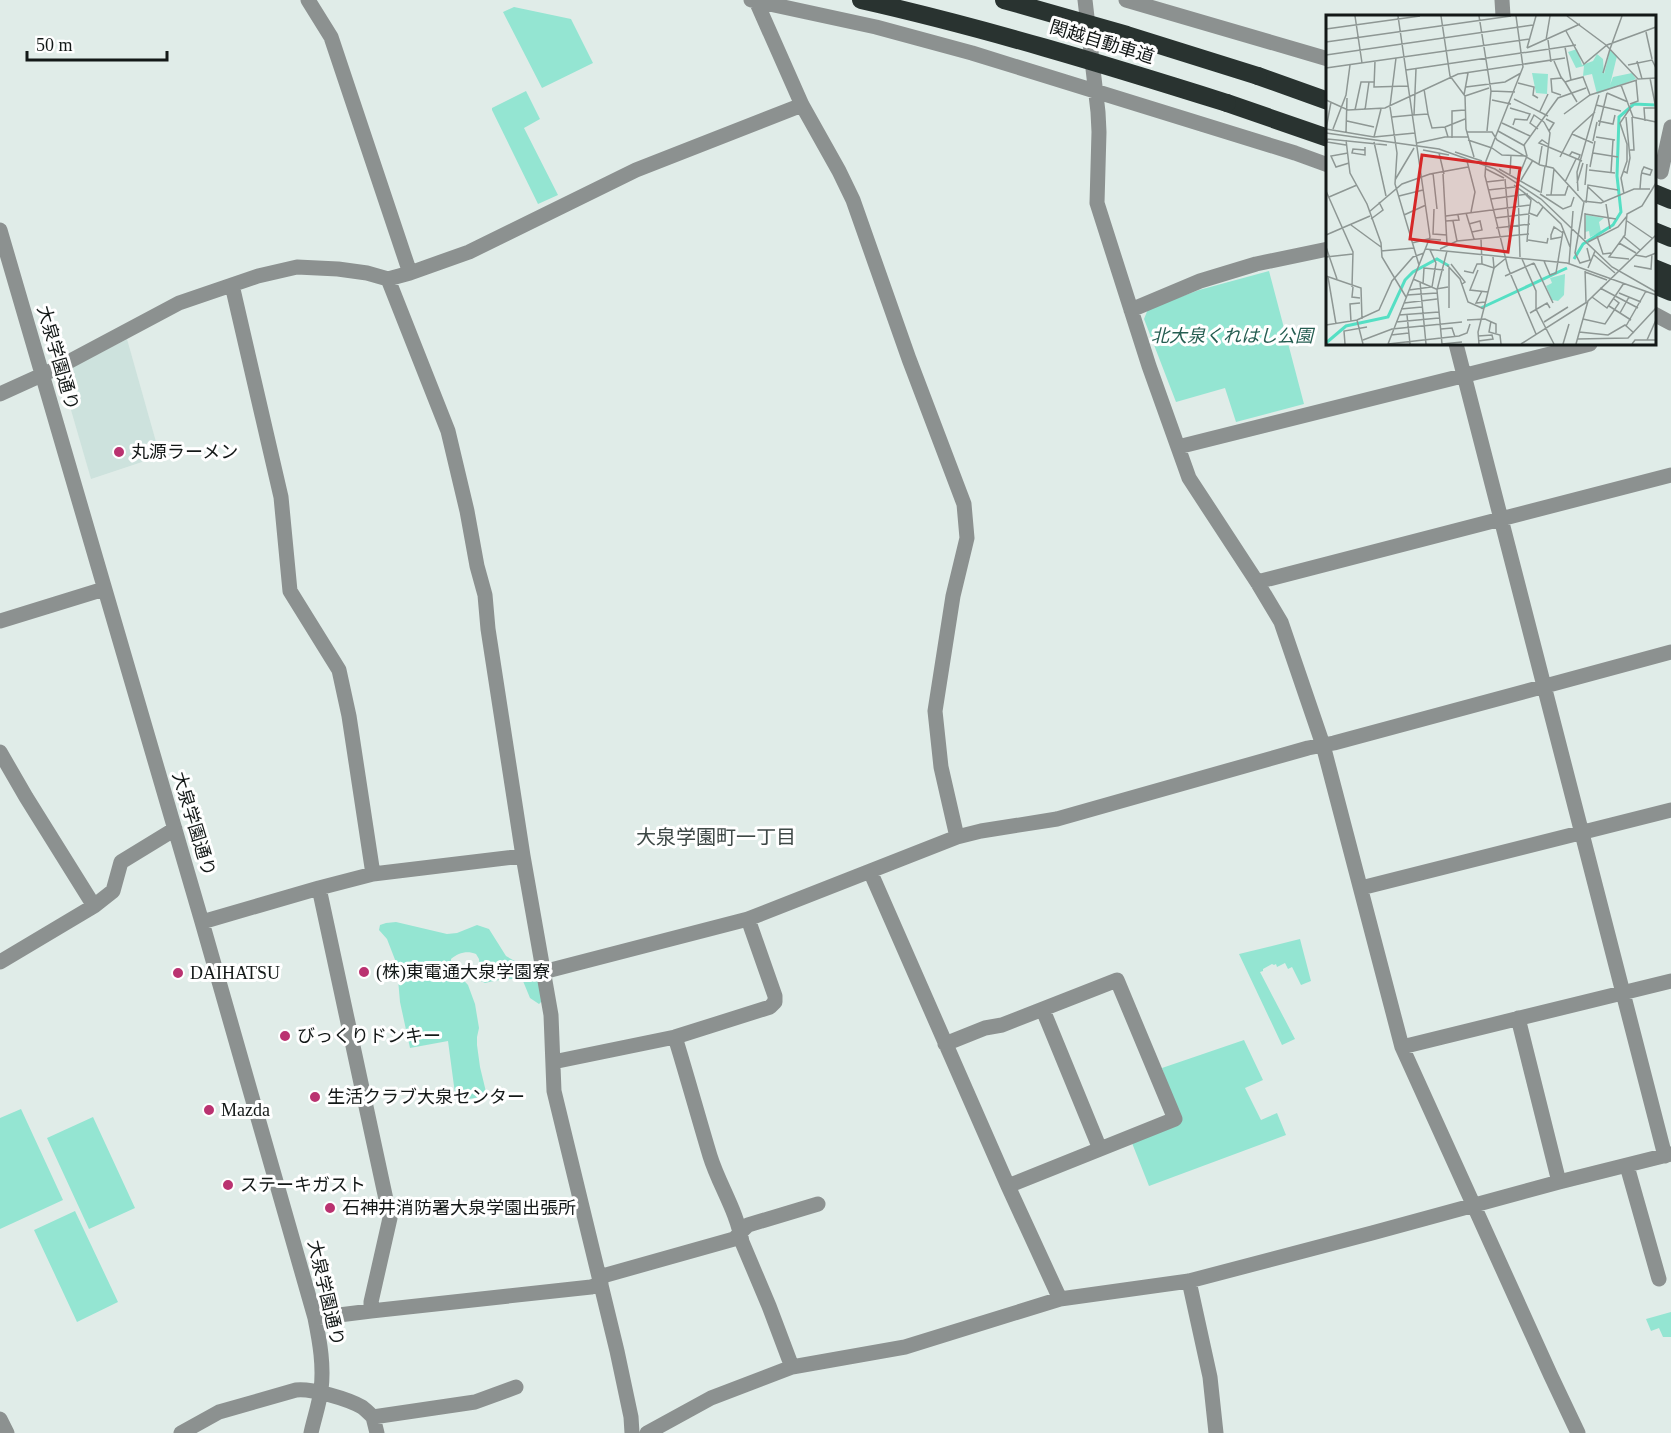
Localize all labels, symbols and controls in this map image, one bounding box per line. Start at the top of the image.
inset map [1326,15,1656,345]
street label: 関越自動車道 [1047,17,1157,67]
scale bar [27,24,166,62]
text: 50 m [36,35,73,55]
street label: 大泉学園通り [34,303,82,413]
park label: 北大泉くれはし公園 [1151,326,1316,346]
place label: 丸源ラーメン [131,442,238,462]
marker: 丸源ラーメン [112,445,126,459]
street label: 大泉学園通り [169,769,219,879]
district label: 大泉学園町一丁目 [636,826,796,848]
place label: (株)東電通大泉学園寮 [376,962,550,983]
place label: DAIHATSU [190,963,280,983]
marker: (株)東電通大泉学園寮 [357,965,371,979]
marker: DAIHATSU [171,966,185,980]
place label: びっくりドンキー [297,1026,441,1046]
marker: びっくりドンキー [278,1029,292,1043]
place label: 生活クラブ大泉センター [327,1087,525,1107]
marker: 生活クラブ大泉センター [308,1090,322,1104]
place label: Mazda [221,1100,270,1120]
marker: Mazda [202,1103,216,1117]
place label: ステーキガスト [240,1175,366,1195]
marker: ステーキガスト [221,1178,235,1192]
place label: 石神井消防署大泉学園出張所 [342,1198,576,1218]
marker: 石神井消防署大泉学園出張所 [323,1201,337,1215]
street label: 大泉学園通り [304,1238,348,1348]

